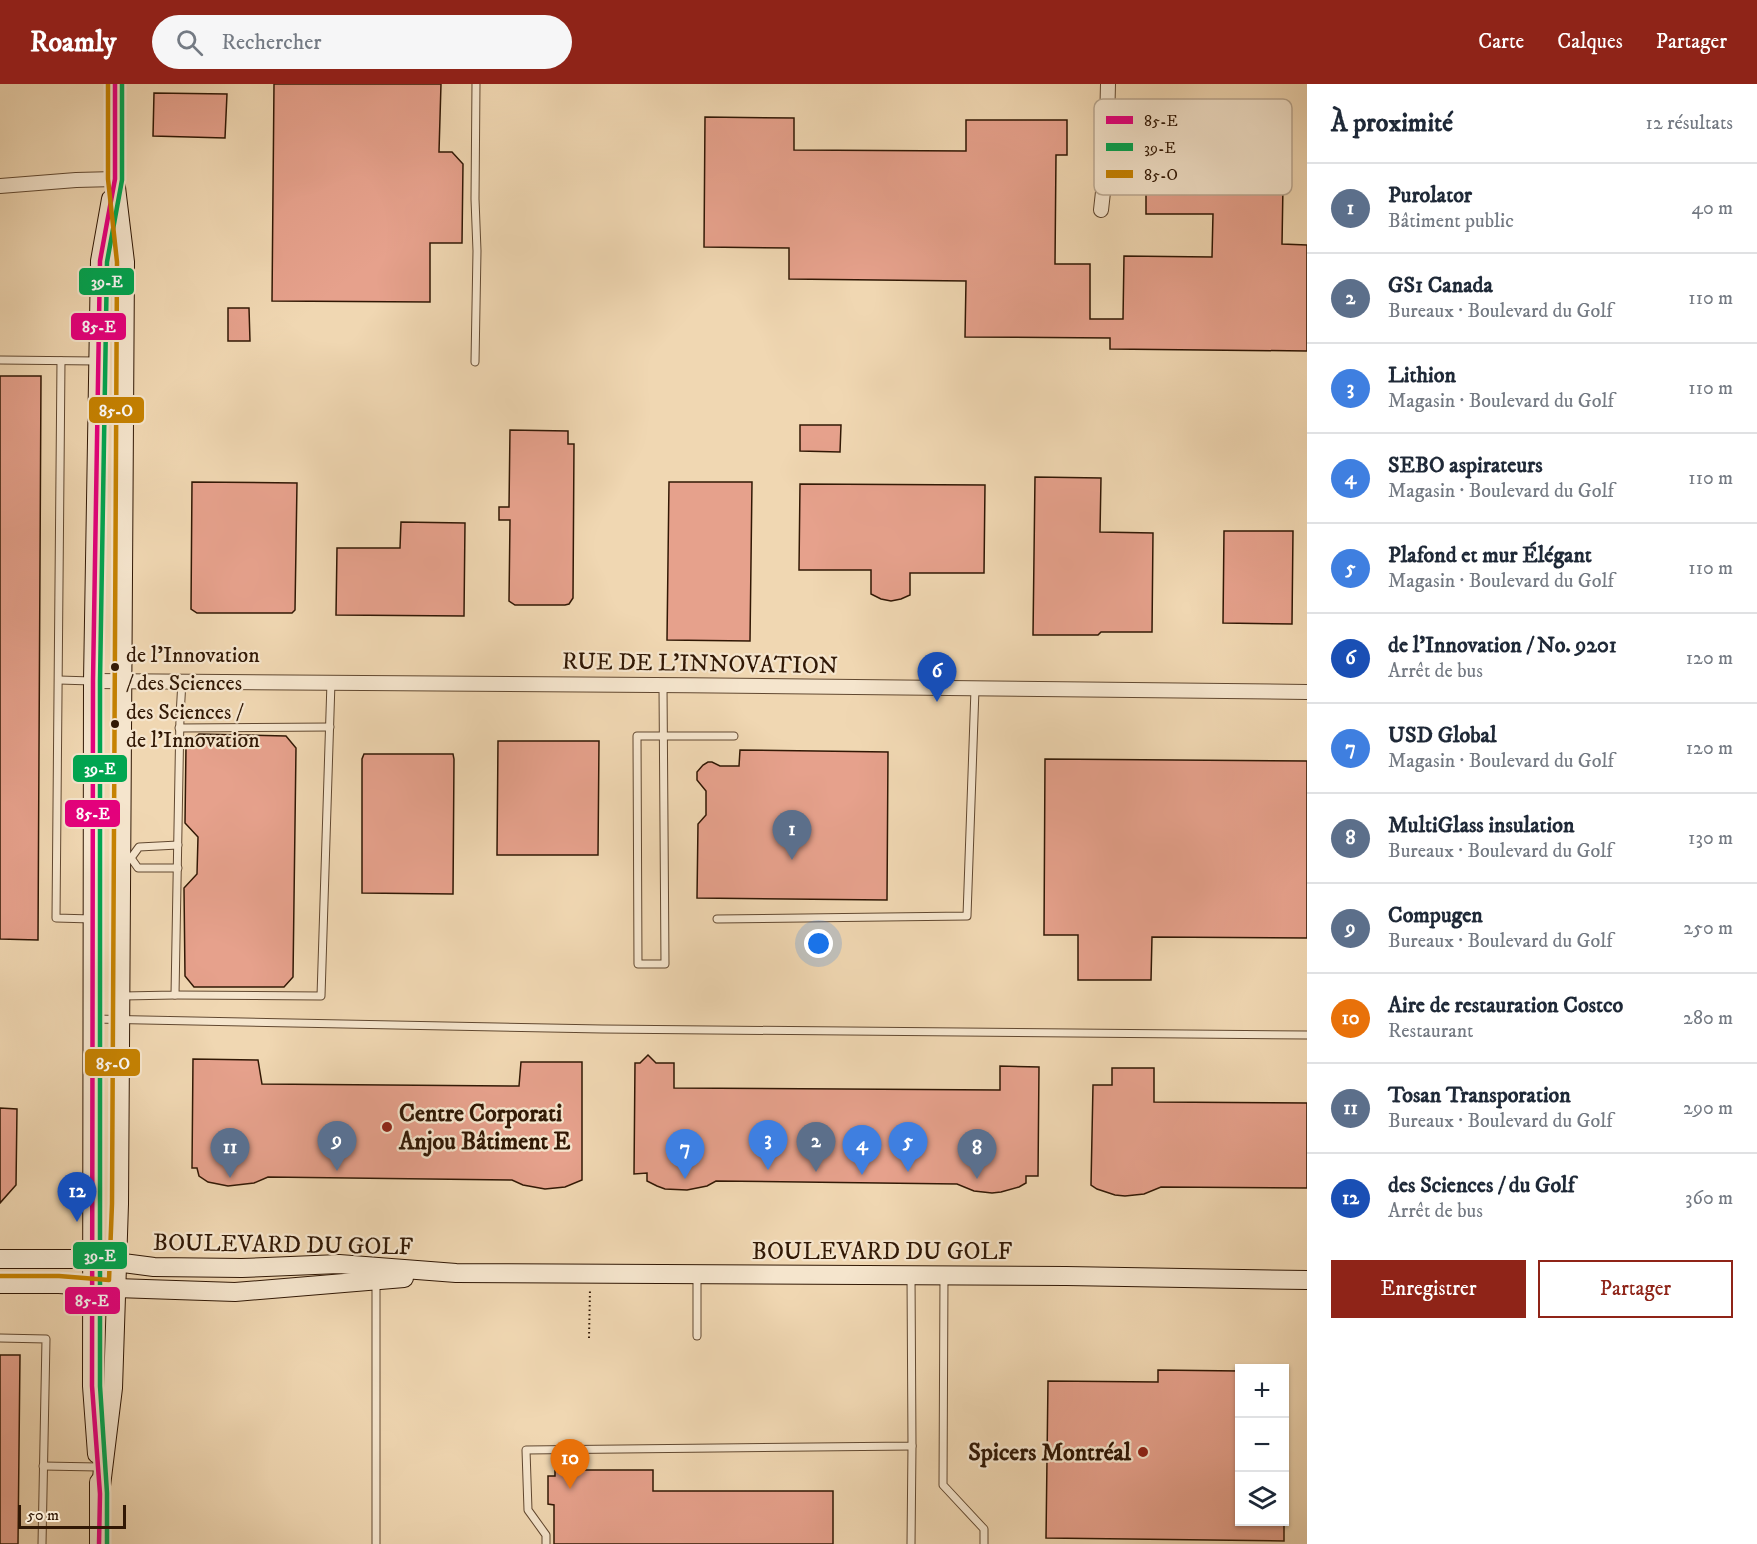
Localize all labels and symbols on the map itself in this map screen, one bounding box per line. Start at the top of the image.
legend [1094,99,1292,195]
text: 85-E [1144,111,1178,131]
text: 39-E [1144,138,1176,158]
text: 85-O [1144,165,1178,185]
line badge: 39-E [78,267,135,296]
text: 39-E [91,272,124,292]
line badge: 85-E [70,312,127,341]
text: 85-E [82,317,117,337]
line badge: 85-O [88,396,145,424]
text: 85-O [99,401,133,421]
place label: de l'Innovation / des Sciences [126,642,260,697]
street label: RUE DE L'INNOVATION [562,647,838,681]
pin: 6 [918,652,956,702]
marker: de l'Innovation / des Sciences [109,661,121,673]
place label: des Sciences / de l'Innovation [126,699,260,754]
marker: des Sciences / de l'Innovation [109,718,121,730]
line badge: 39-E [72,754,128,783]
text: 39-E [84,759,117,779]
line badge: 85-E [64,799,121,828]
text: 85-E [76,804,111,824]
pin: 1 [772,810,812,860]
your location [804,929,833,958]
line badge: 85-O [84,1048,141,1077]
text: 85-O [96,1054,130,1074]
place label: Centre Corporati Anjou Bâtiment E [398,1099,570,1157]
marker: Centre Corporati Anjou Bâtiment E [380,1120,394,1134]
pin: 3 [748,1120,788,1170]
pin: 9 [318,1122,356,1171]
pin: 2 [796,1122,836,1172]
pin: 5 [888,1122,928,1172]
pin: 4 [842,1126,882,1175]
pin: 11 [210,1128,250,1178]
pin: 7 [666,1130,704,1179]
pin: 8 [958,1130,996,1179]
pin: 12 [58,1172,97,1222]
street label: BOULEVARD DU GOLF [153,1228,414,1262]
street label: BOULEVARD DU GOLF [752,1237,1012,1267]
line badge: 39-E [72,1241,128,1270]
text: 39-E [84,1246,117,1266]
line badge: 85-E [64,1286,121,1315]
text: 85-E [75,1291,110,1311]
place label: Spicers Montréal [968,1438,1132,1468]
pin: 10 [550,1440,590,1489]
marker: Spicers Montréal [1136,1445,1150,1459]
scale bar [18,1502,126,1530]

